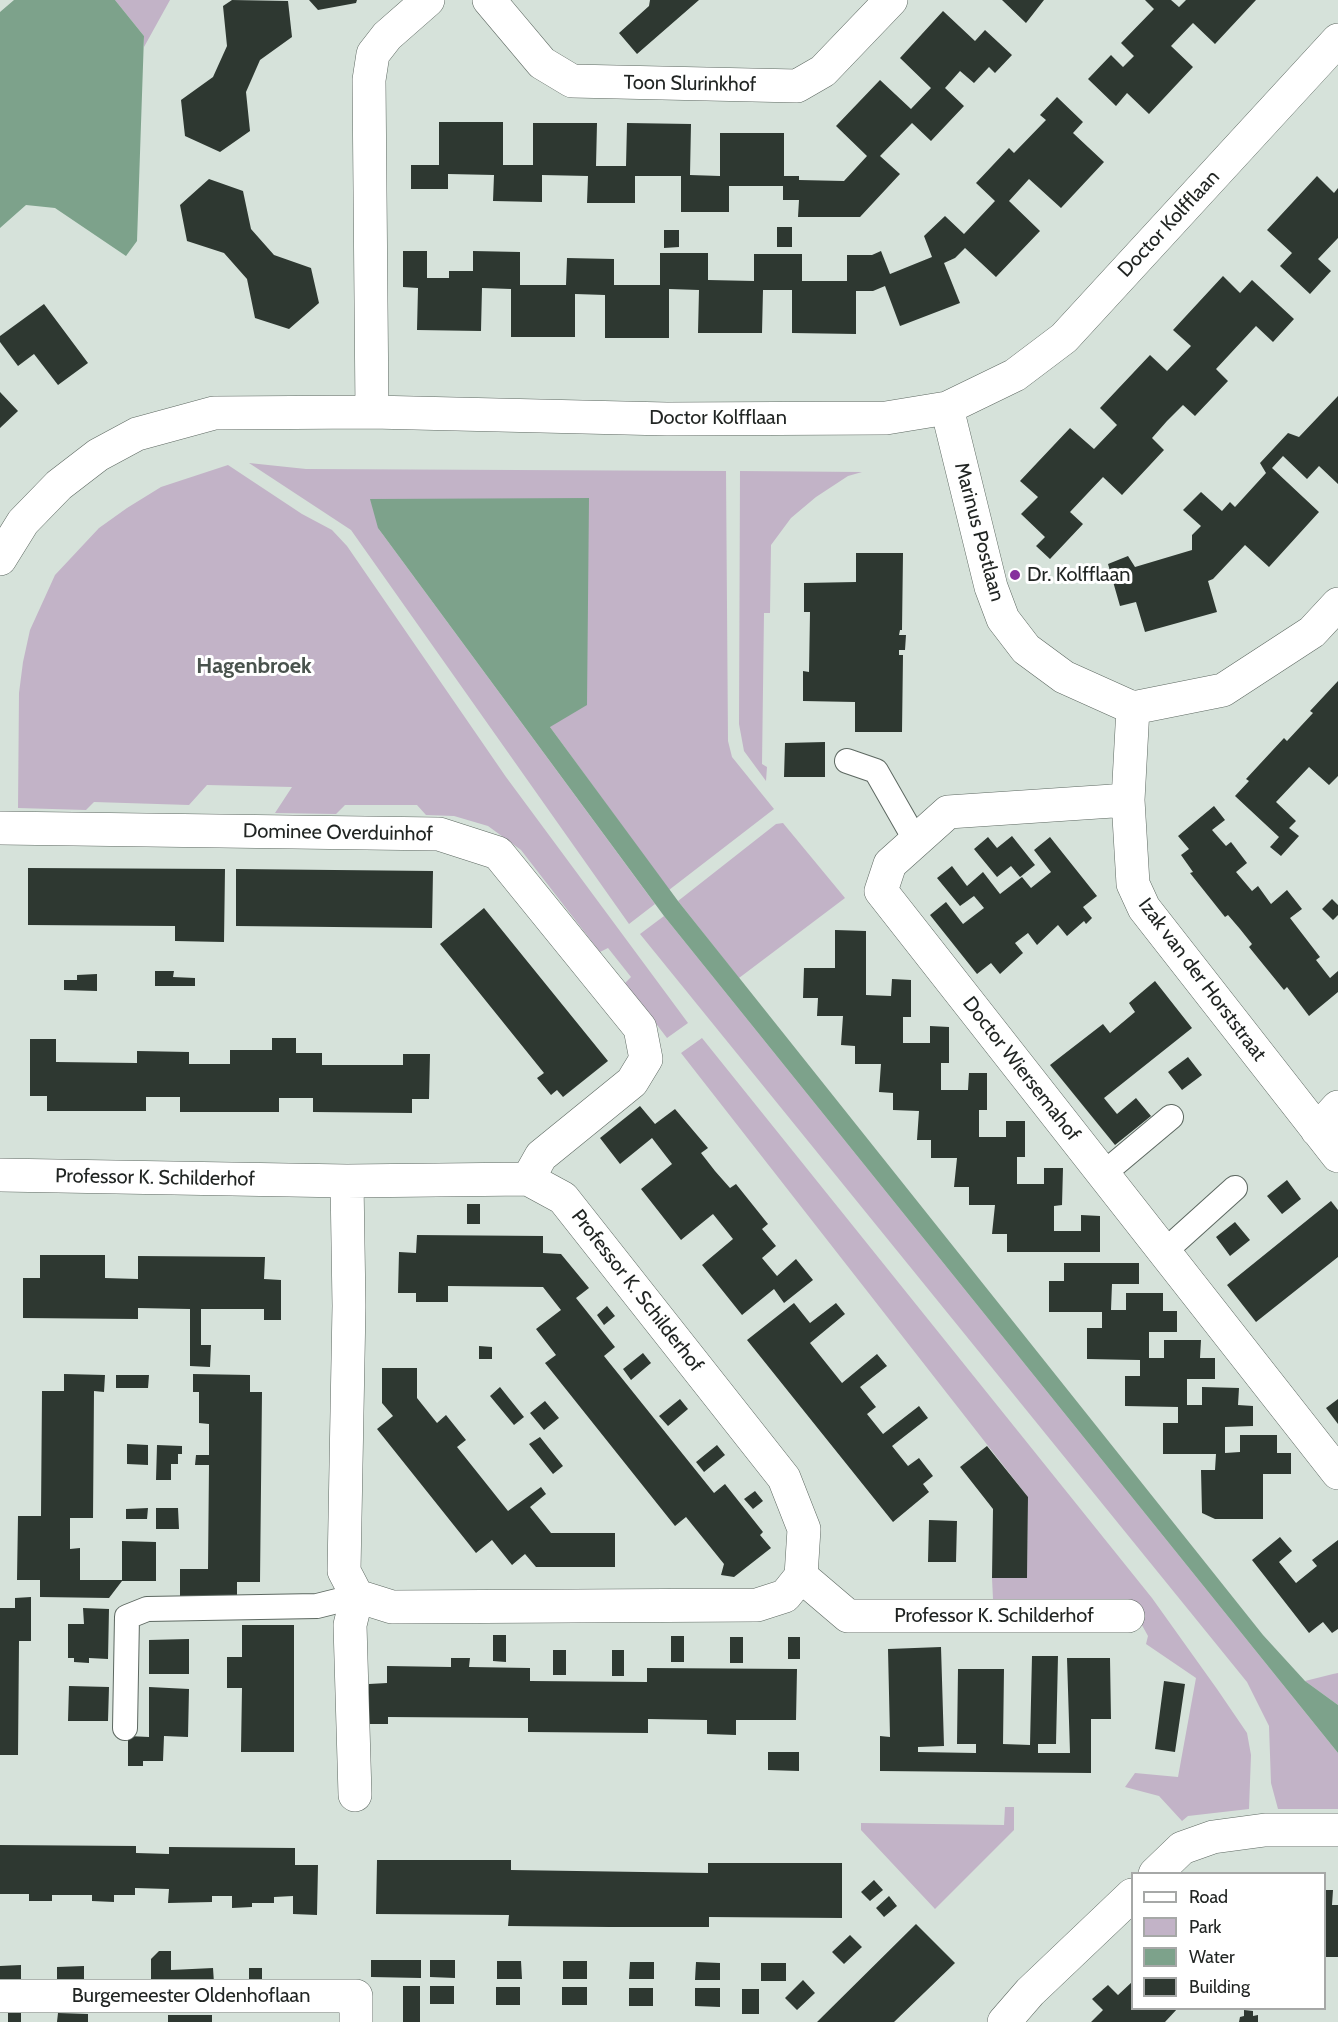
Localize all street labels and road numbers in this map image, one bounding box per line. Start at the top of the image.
street label: Toon Slurinkhof [624,71,756,97]
street label: Doctor Kolfflaan [1113,165,1225,283]
street label: Doctor Kolfflaan [649,406,787,430]
street label: Marinus Postlaan [949,460,1009,604]
street label: Dominee Overduinhof [243,819,433,847]
street label: Izak van der Horststraat [1133,894,1271,1066]
street label: Doctor Wiersemahof [957,992,1085,1146]
street label: Professor K. Schilderhof [55,1164,255,1192]
street label: Professor K. Schilderhof [566,1205,708,1377]
street label: Professor K. Schilderhof [894,1604,1094,1628]
street label: Burgemeester Oldenhoflaan [72,1984,310,2008]

